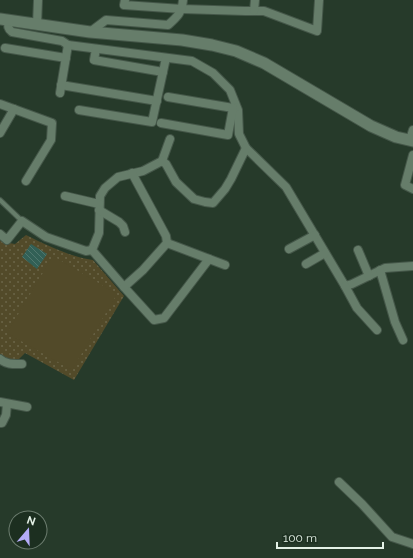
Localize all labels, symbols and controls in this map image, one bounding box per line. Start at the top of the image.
north arrow [8,510,48,550]
text: N [25,514,37,529]
scale bar [277,524,383,550]
text: 100 m [283,531,317,545]

